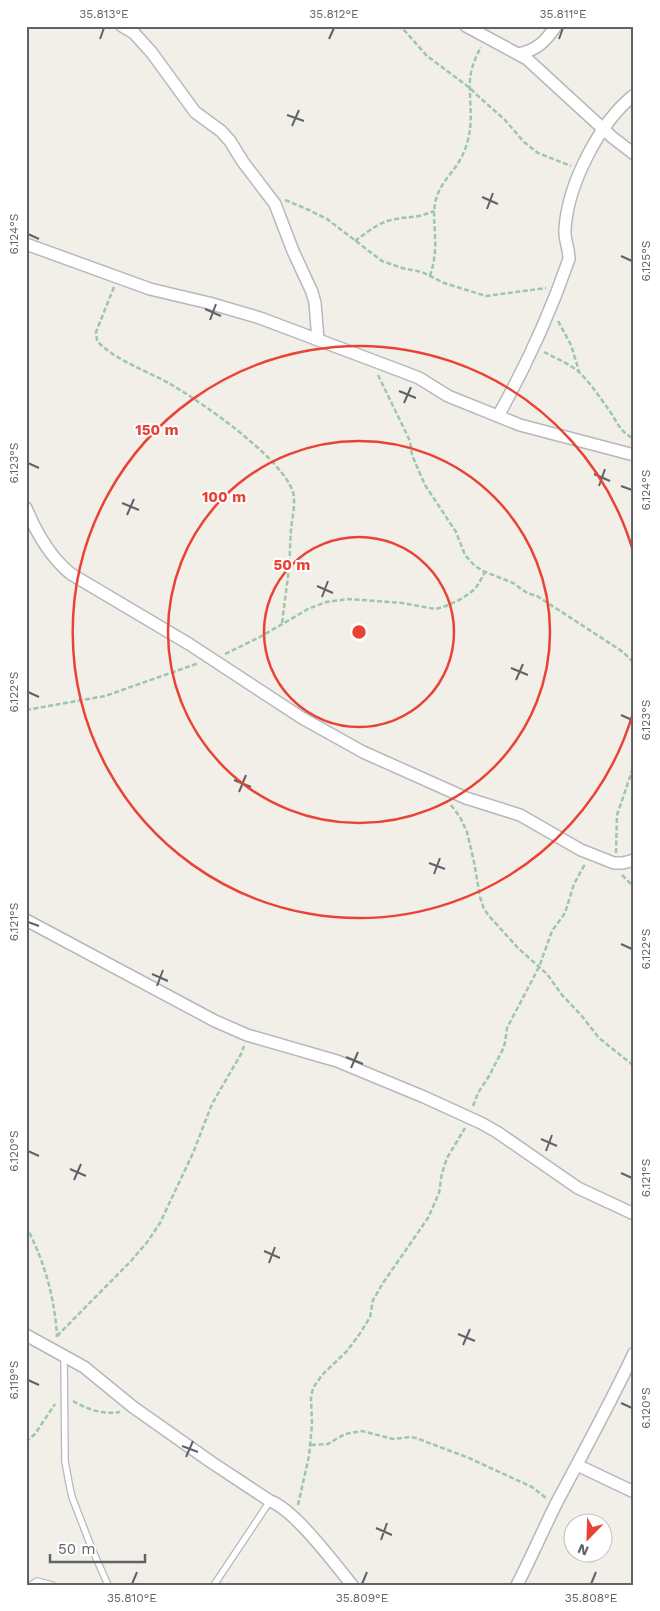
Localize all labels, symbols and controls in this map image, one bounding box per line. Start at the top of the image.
text: 35.813°E [79,7,129,21]
text: 35.812°E [309,7,359,21]
text: 35.811°E [539,7,587,21]
text: 6.124°S [7,214,21,254]
text: 6.125°S [639,241,653,281]
text: 150 m [135,421,179,439]
text: 6.123°S [7,443,21,483]
text: 6.124°S [639,470,653,510]
text: 100 m [202,488,246,506]
text: 50 m [274,556,310,574]
centre of rings [350,623,368,641]
text: 6.122°S [7,672,21,712]
text: 6.123°S [639,700,653,740]
text: 6.121°S [7,903,21,941]
text: 6.122°S [639,929,653,969]
text: 6.120°S [7,1130,21,1172]
text: 6.121°S [639,1159,653,1197]
text: 6.119°S [7,1360,21,1400]
text: 6.120°S [639,1387,653,1429]
north arrow [562,1514,612,1564]
scale bar [50,1531,145,1563]
text: 50 m [58,1540,95,1558]
text: N [575,1541,591,1559]
text: 35.810°E [107,1591,157,1605]
text: 35.809°E [336,1591,389,1605]
text: 35.808°E [565,1591,618,1605]

